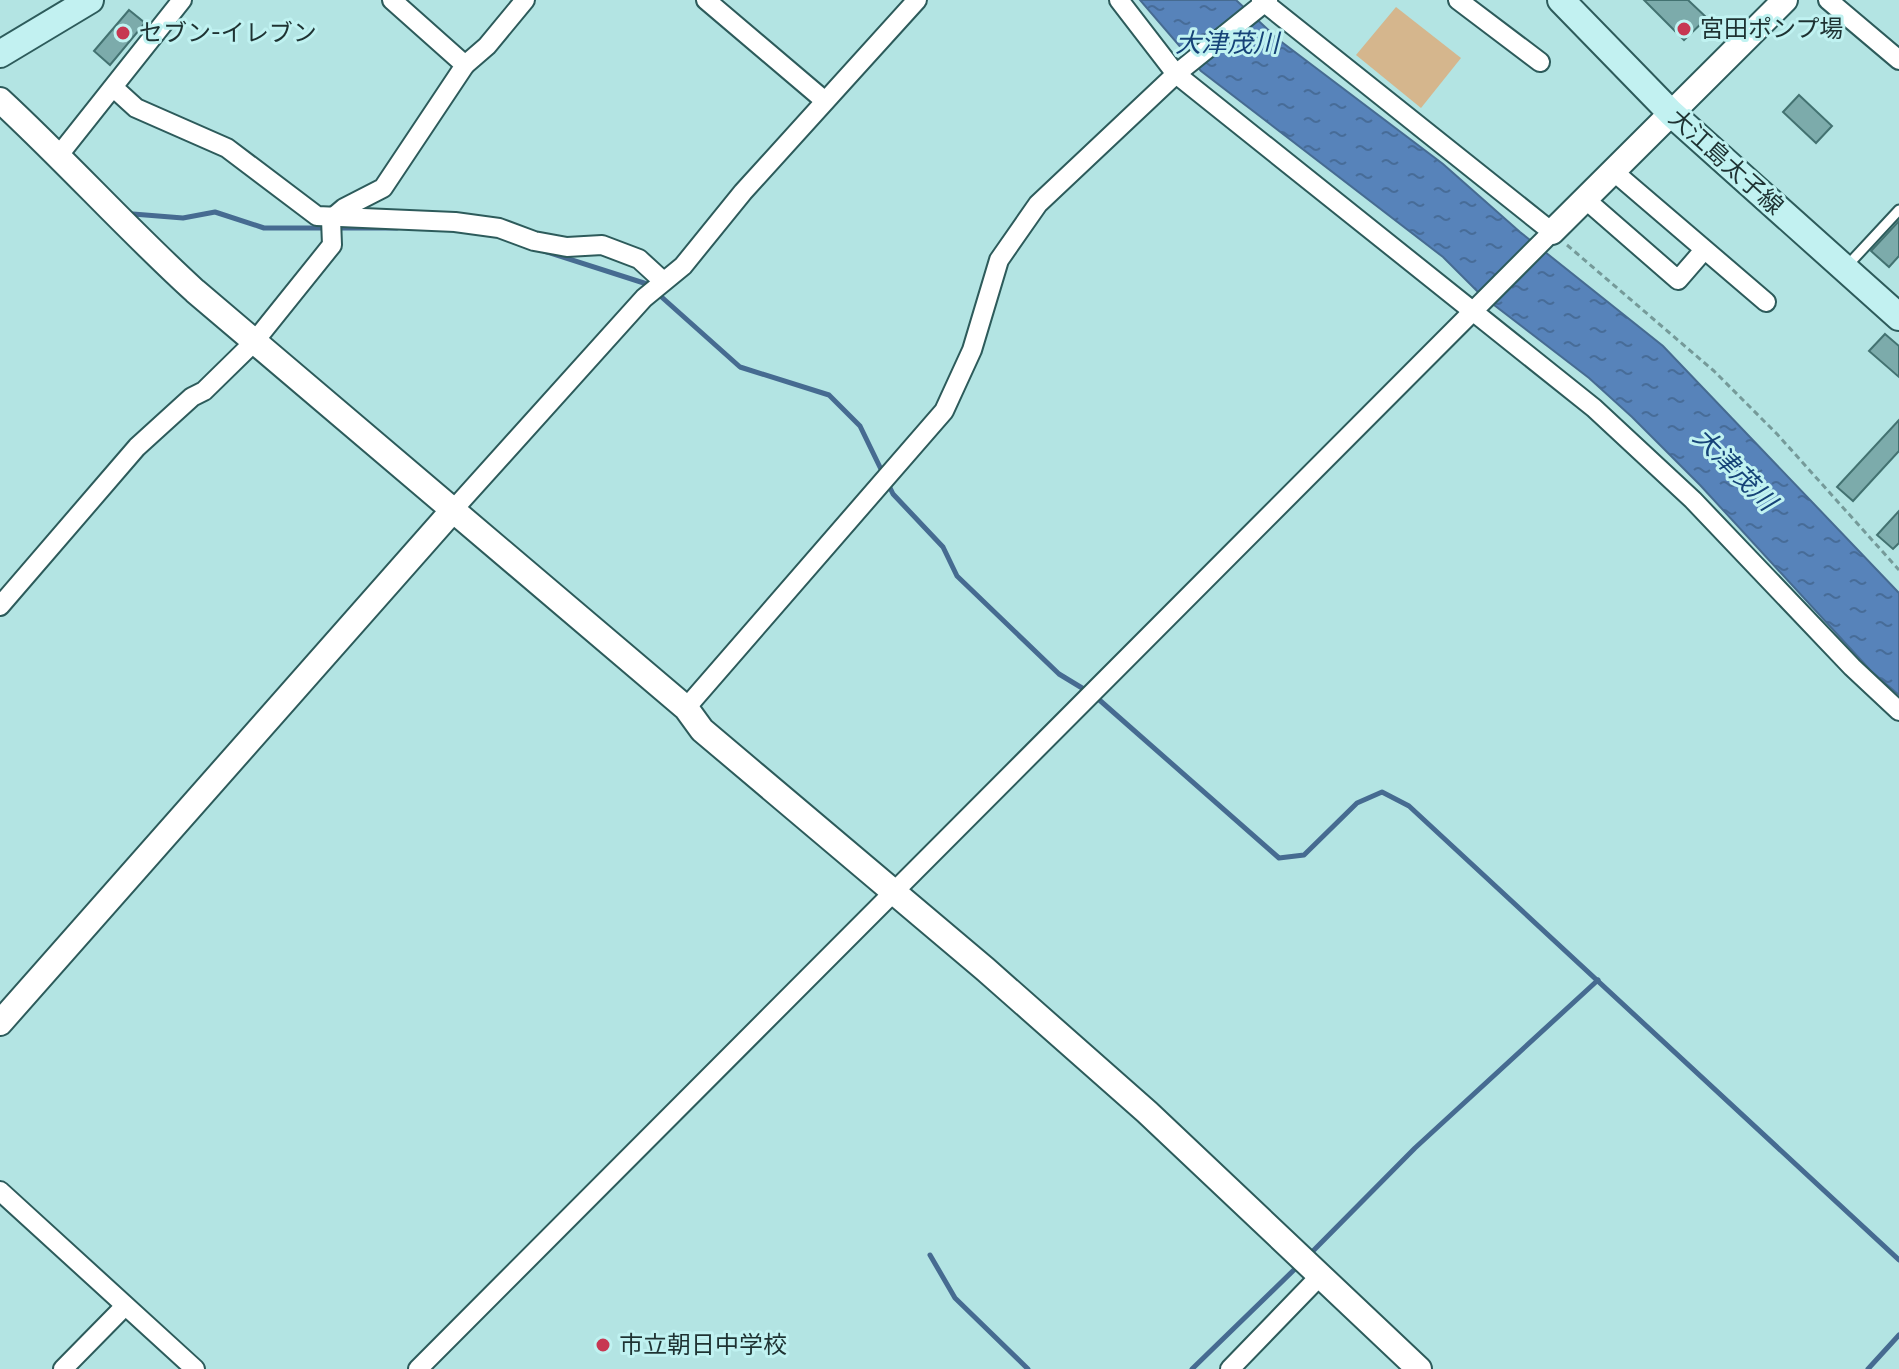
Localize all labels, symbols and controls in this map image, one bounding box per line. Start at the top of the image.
place label: 宮田ポンプ場 [1700,15,1843,43]
place label: セブン-イレブン [139,19,317,47]
marker: 宮田ポンプ場 [1675,20,1693,38]
marker: セブン-イレブン [114,24,132,42]
water label: 大津茂川 [1175,28,1282,59]
street label: 大江島太子線 [1663,103,1789,221]
water label: 大津茂川 [1687,422,1784,519]
place label: 市立朝日中学校 [619,1331,787,1359]
marker: 市立朝日中学校 [594,1336,612,1354]

